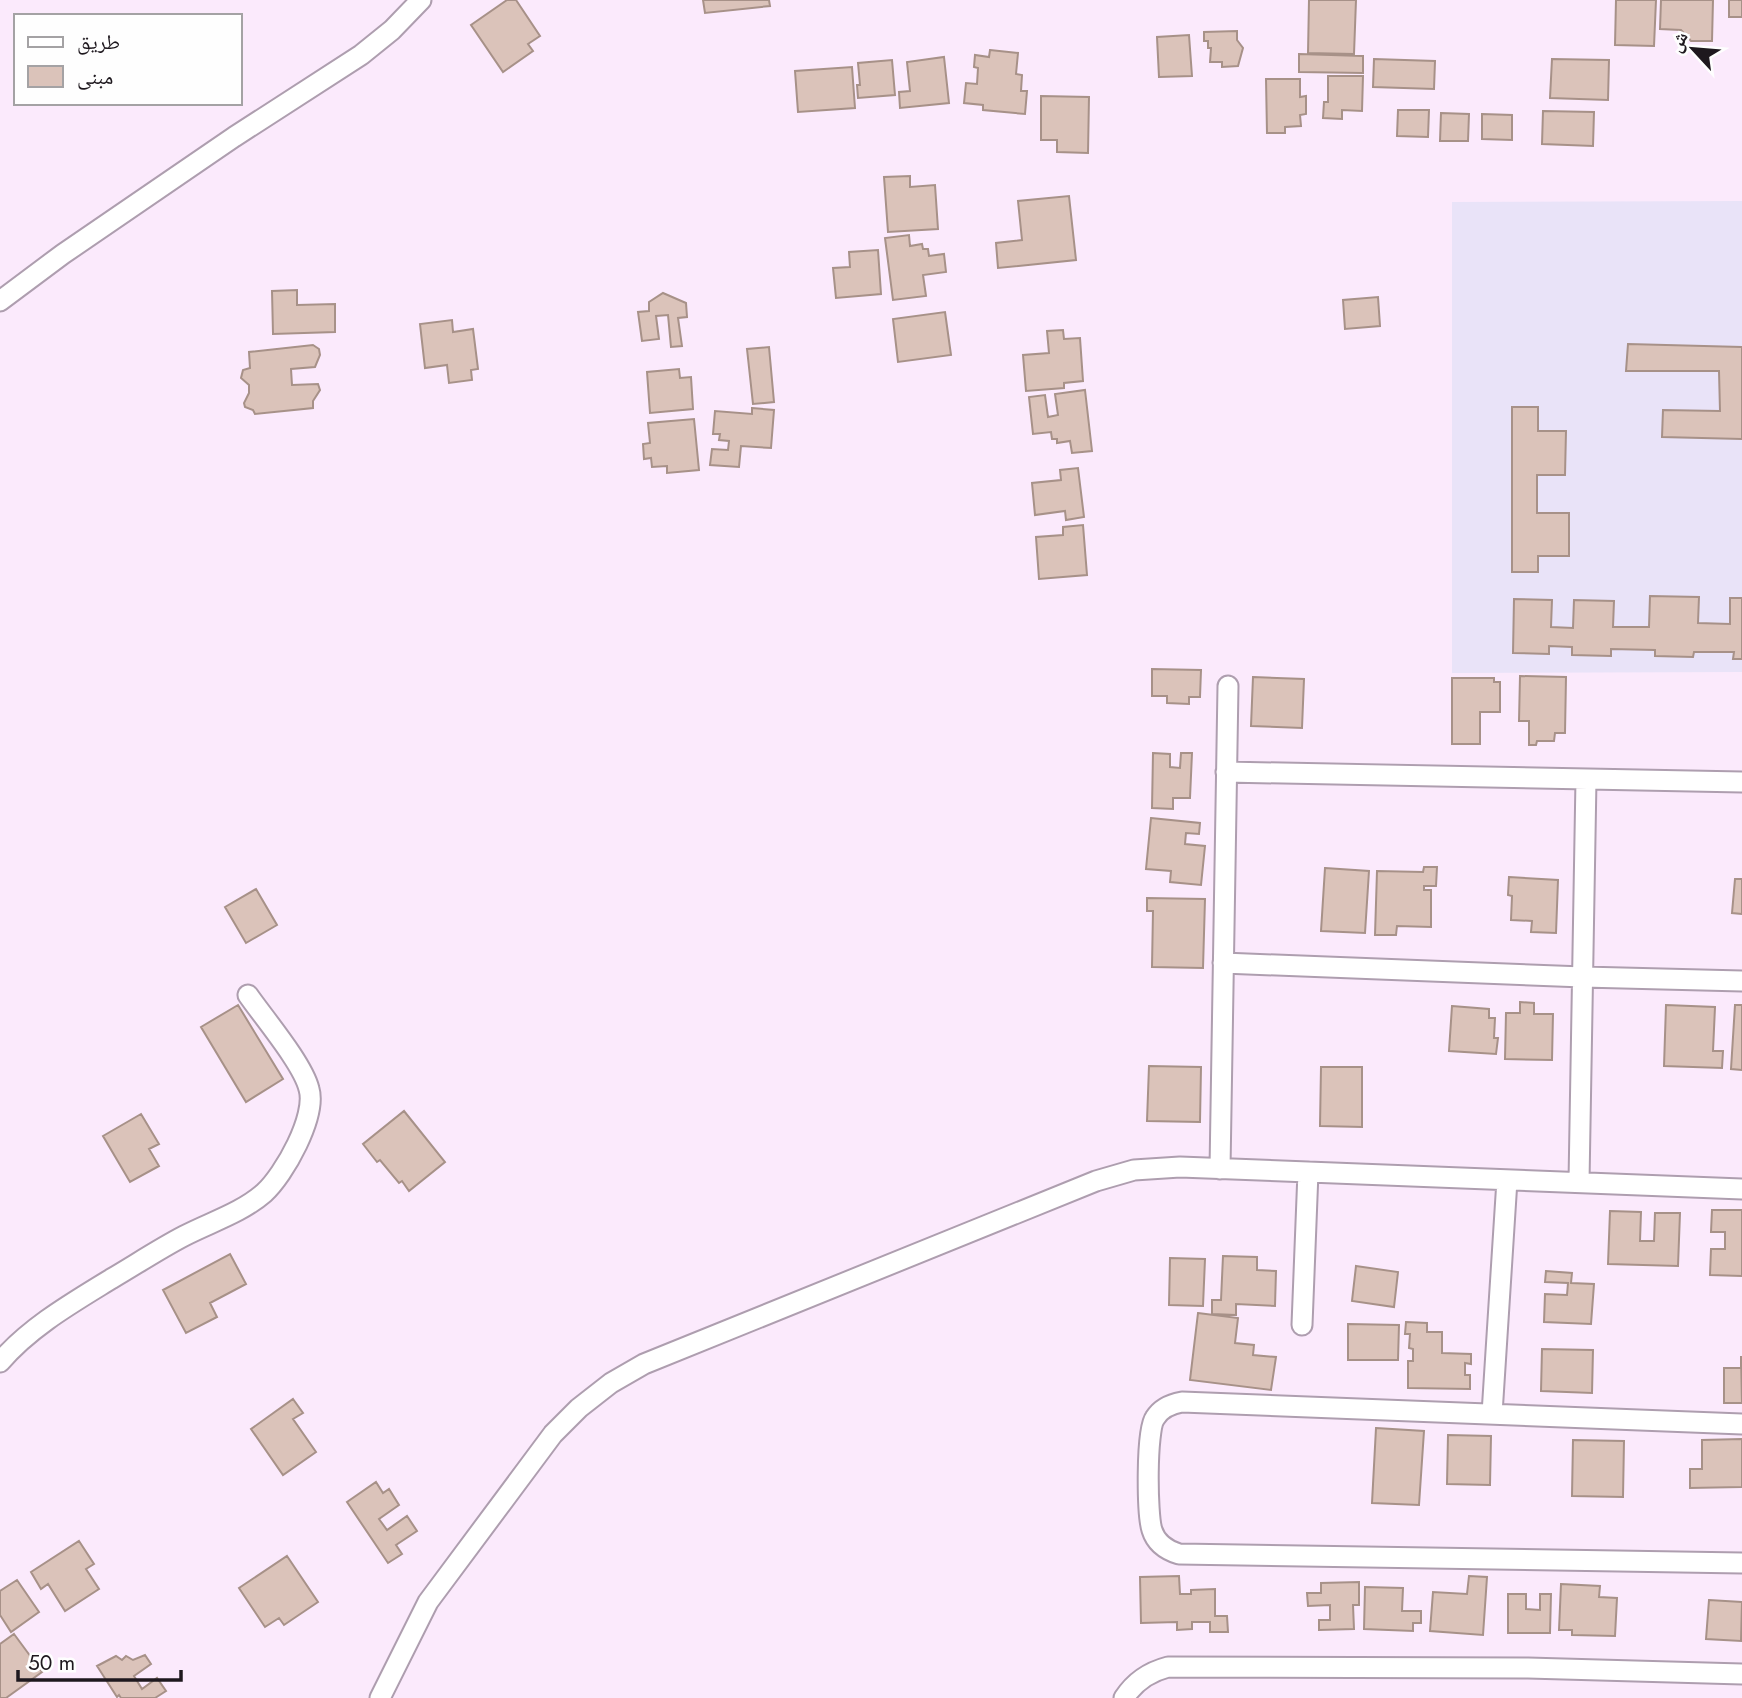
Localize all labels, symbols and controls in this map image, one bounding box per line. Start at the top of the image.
legend [14,14,242,105]
north arrow [1658,14,1728,84]
text: طريق [77,27,120,57]
text: ش [1662,27,1695,57]
text: مبنى [77,62,113,92]
scale bar [18,1638,180,1682]
text: 50 m [28,1648,75,1678]

